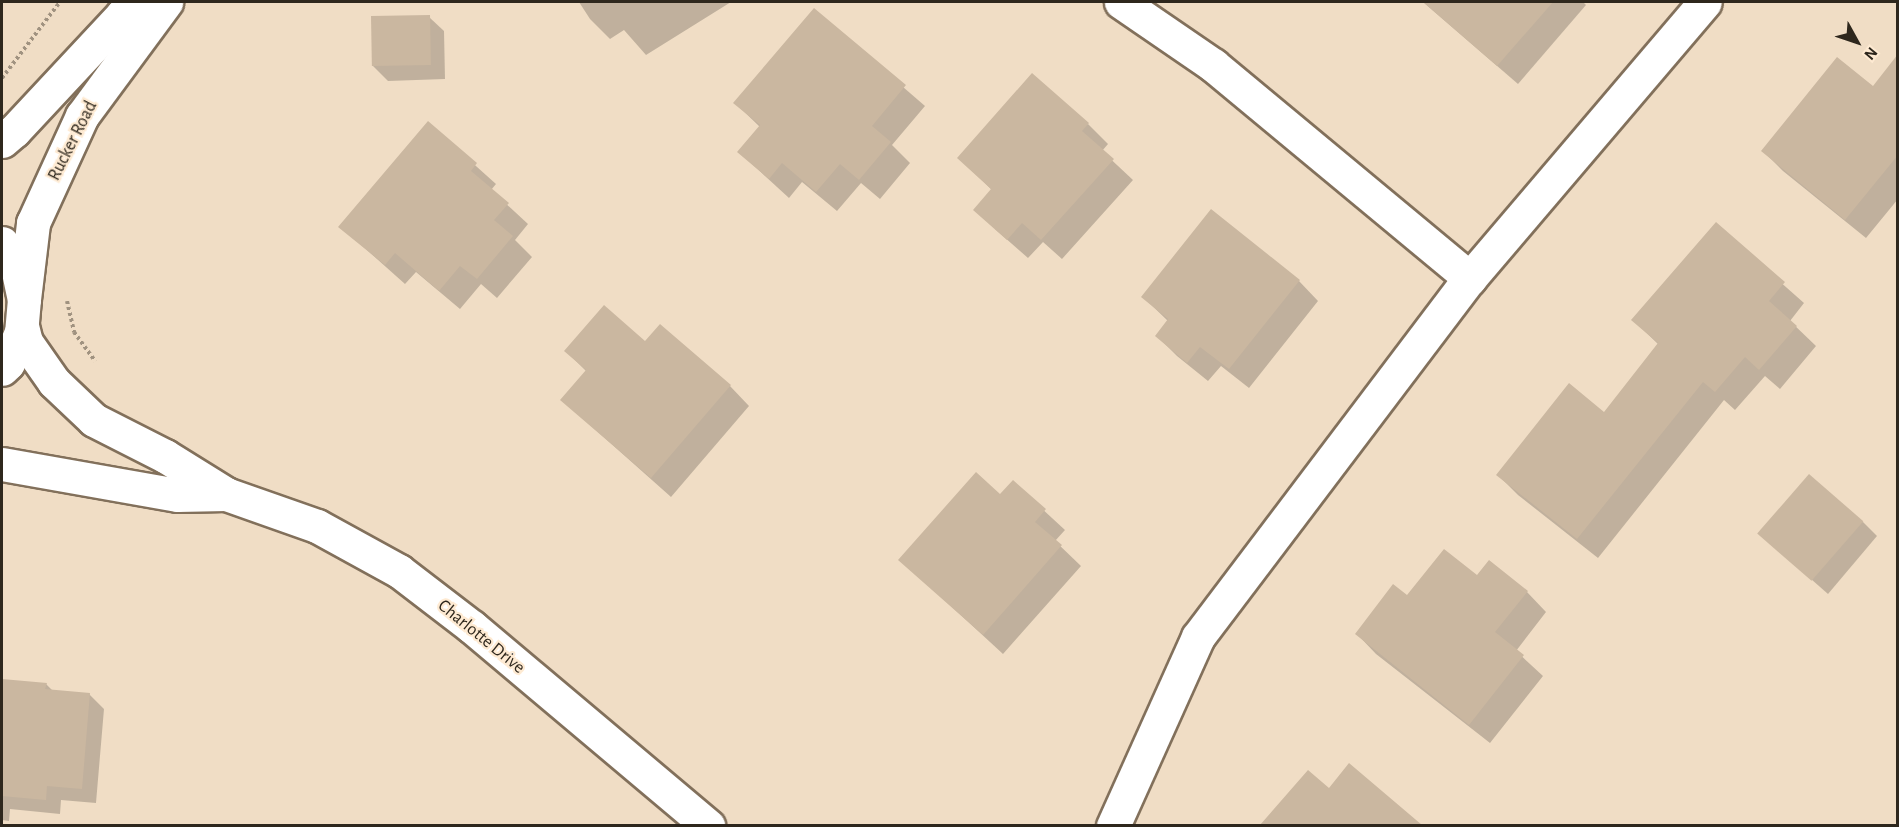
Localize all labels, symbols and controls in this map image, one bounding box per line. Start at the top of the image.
north arrow [1827,12,1887,72]
text: N [1861,44,1880,63]
street label: Rucker Road [44,98,102,184]
street label: Charlotte Drive [433,595,529,679]

